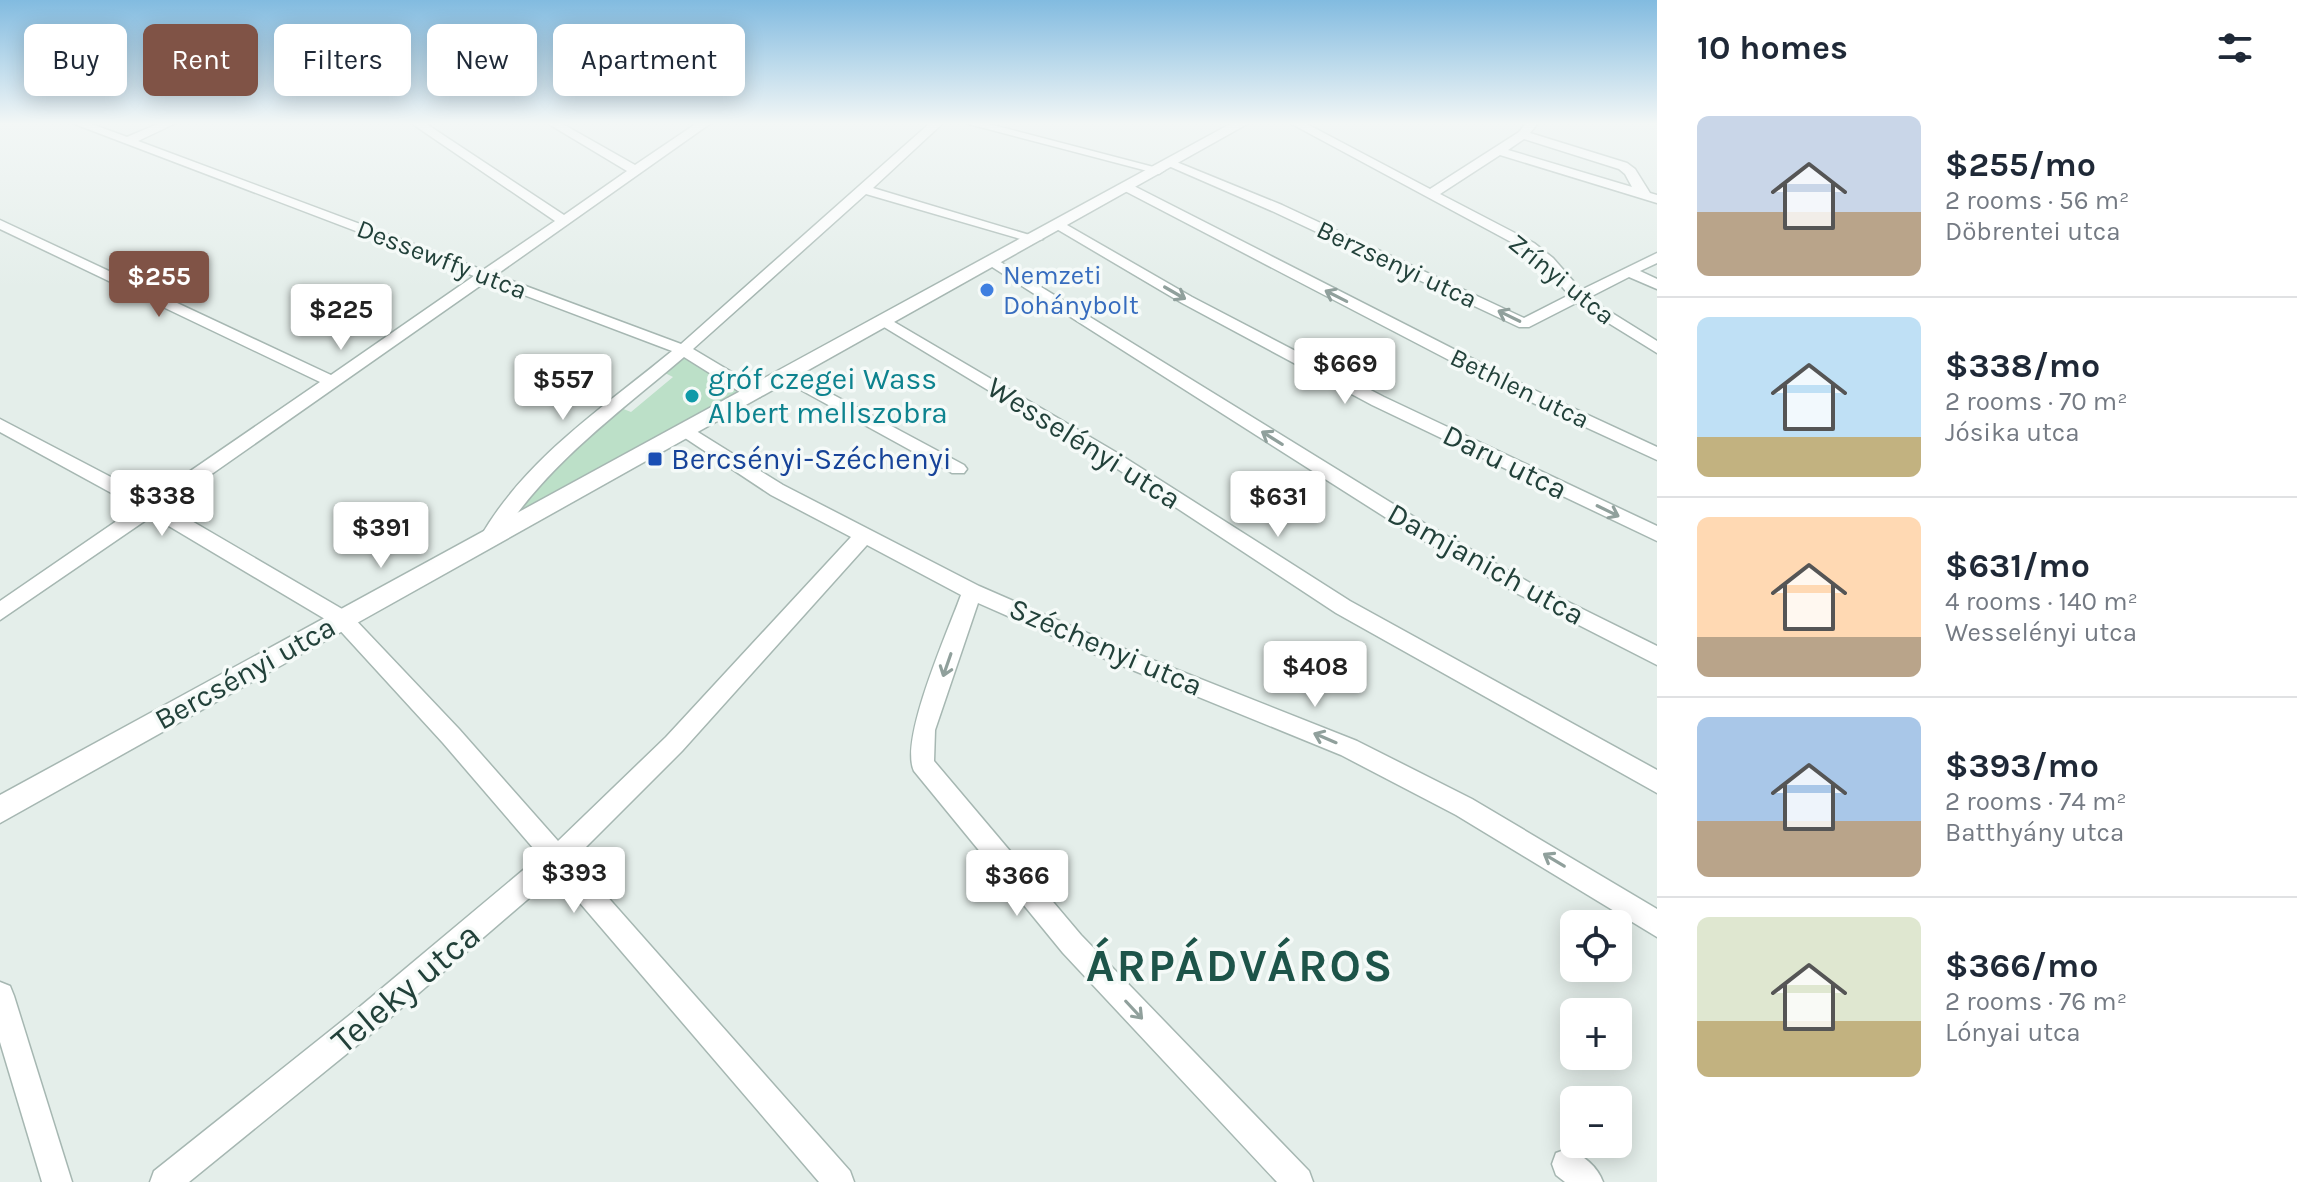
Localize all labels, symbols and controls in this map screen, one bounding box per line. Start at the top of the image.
chip: Buy [24,24,127,96]
chip: Rent [143,24,258,96]
chip: Filters [274,24,411,96]
chip: New [427,24,537,96]
chip: Apartment [553,24,745,96]
icon: filters [2213,26,2257,70]
text: 10 homes [1697,28,1848,68]
text: $255/mo [1945,145,2096,185]
icon: home [1761,148,1857,244]
text: 2 rooms · 56 m² [1945,185,2130,216]
street label: Dessewffy utca [353,213,531,306]
street label: Berzsenyi utca [1312,214,1482,315]
text: Döbrentei utca [1945,216,2121,247]
street label: Zrínyi utca [1502,227,1621,332]
pin: $255 [112,251,206,319]
place label: Nemzeti Dohánybolt [1003,260,1139,321]
text: $255 [127,261,191,292]
marker: Nemzeti Dohánybolt [978,281,996,299]
pin: $225 [294,284,388,352]
one-way arrow [1163,285,1186,301]
one-way arrow [1325,287,1348,303]
text: $225 [309,294,373,325]
one-way arrow [1497,308,1521,323]
pin: $669 [1298,338,1392,406]
street label: Bethlen utca [1445,341,1594,435]
text: $338/mo [1945,346,2100,386]
text: $669 [1312,348,1378,379]
icon: home [1761,349,1857,445]
pin: $557 [516,354,610,422]
place label: gróf czegei Wass Albert mellszobra [708,361,948,431]
text: $557 [532,364,594,395]
street label: Wesselényi utca [981,369,1187,517]
text: 2 rooms · 70 m² [1945,386,2128,417]
marker: gróf czegei Wass Albert mellszobra [683,387,701,405]
street label: Daru utca [1437,416,1573,508]
text: Jósika utca [1945,417,2080,448]
one-way arrow [1262,430,1284,447]
place label: Bercsényi-Széchenyi [671,441,952,477]
marker: Bercsényi-Széchenyi [646,450,664,468]
pin: $338 [115,470,209,538]
pin: $631 [1231,471,1325,539]
text: $338 [128,480,196,511]
text: $631 [1248,481,1308,512]
street label: Damjanich utca [1381,495,1591,633]
pin: $391 [334,502,428,570]
one-way arrow [1595,504,1619,519]
text: $391 [351,512,411,543]
text: $631/mo [1945,546,2090,586]
icon: home [1761,549,1857,645]
text: 4 rooms · 140 m² [1945,586,2138,617]
street label: Széchenyi utca [1004,590,1208,704]
street label: Bercsényi utca [148,609,342,737]
text: Wesselényi utca [1945,617,2137,648]
pin: $408 [1268,641,1362,709]
text: $408 [1282,651,1348,682]
one-way arrow [939,652,953,677]
one-way arrow [1313,730,1338,744]
text: $393/mo [1945,746,2099,786]
icon: home [1761,749,1857,845]
text: 2 rooms · 74 m² [1945,786,2127,817]
text: Batthyány utca [1945,817,2124,848]
pin: $393 [527,847,621,915]
pin: $366 [970,850,1064,918]
one-way arrow [1543,852,1566,868]
text: $393 [541,857,607,888]
text: $366 [984,860,1050,891]
map controls [1560,910,1632,1158]
button: locate [1560,910,1632,982]
street label: Teleky utca [323,913,489,1062]
district label: ÁRPÁDVÁROS [1086,937,1394,993]
text: $366/mo [1945,946,2098,986]
icon: home [1761,949,1857,1045]
text: 2 rooms · 76 m² [1945,986,2127,1017]
button: + [1560,998,1632,1070]
one-way arrow [1125,1000,1144,1020]
text: Lónyai utca [1945,1017,2081,1048]
button: − [1560,1086,1632,1158]

